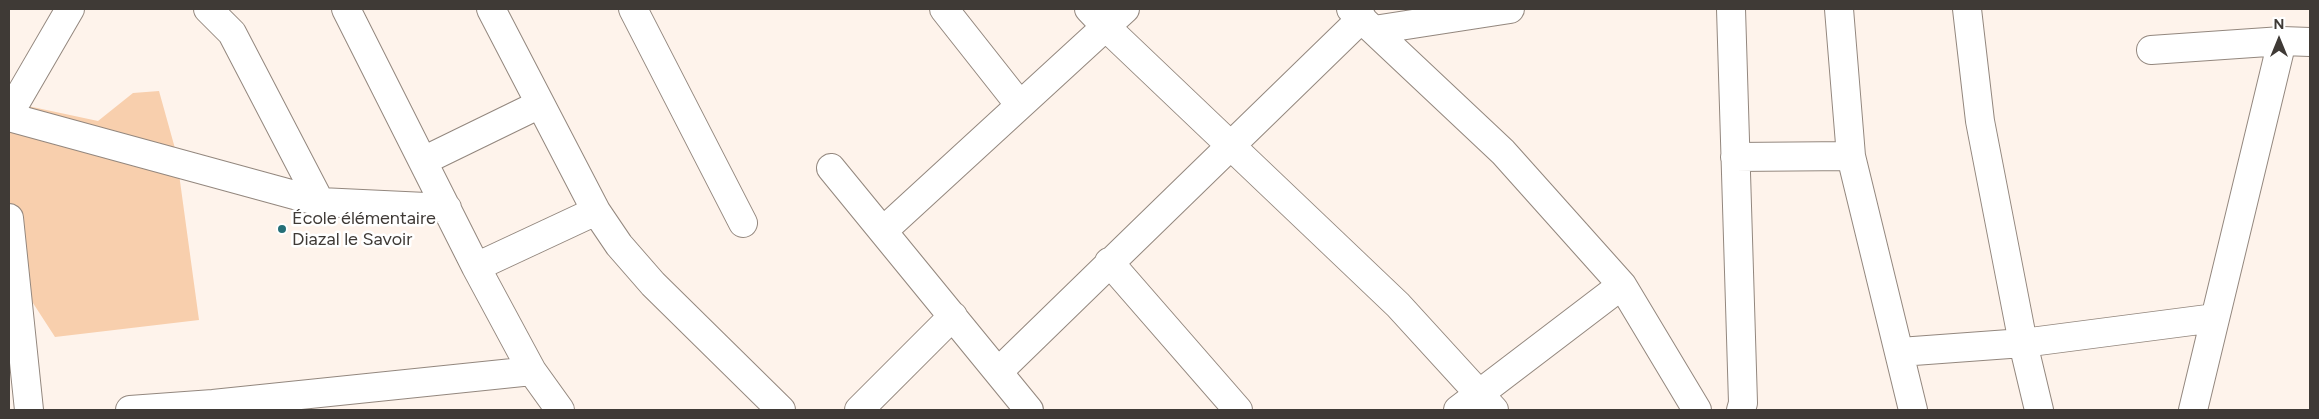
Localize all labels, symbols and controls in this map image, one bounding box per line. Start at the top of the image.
north arrow [2254,15,2304,65]
text: N [2274,16,2284,33]
place label: École élémentaire Diazal le Savoir [292,208,436,250]
marker: École élémentaire Diazal le Savoir [276,223,288,235]

